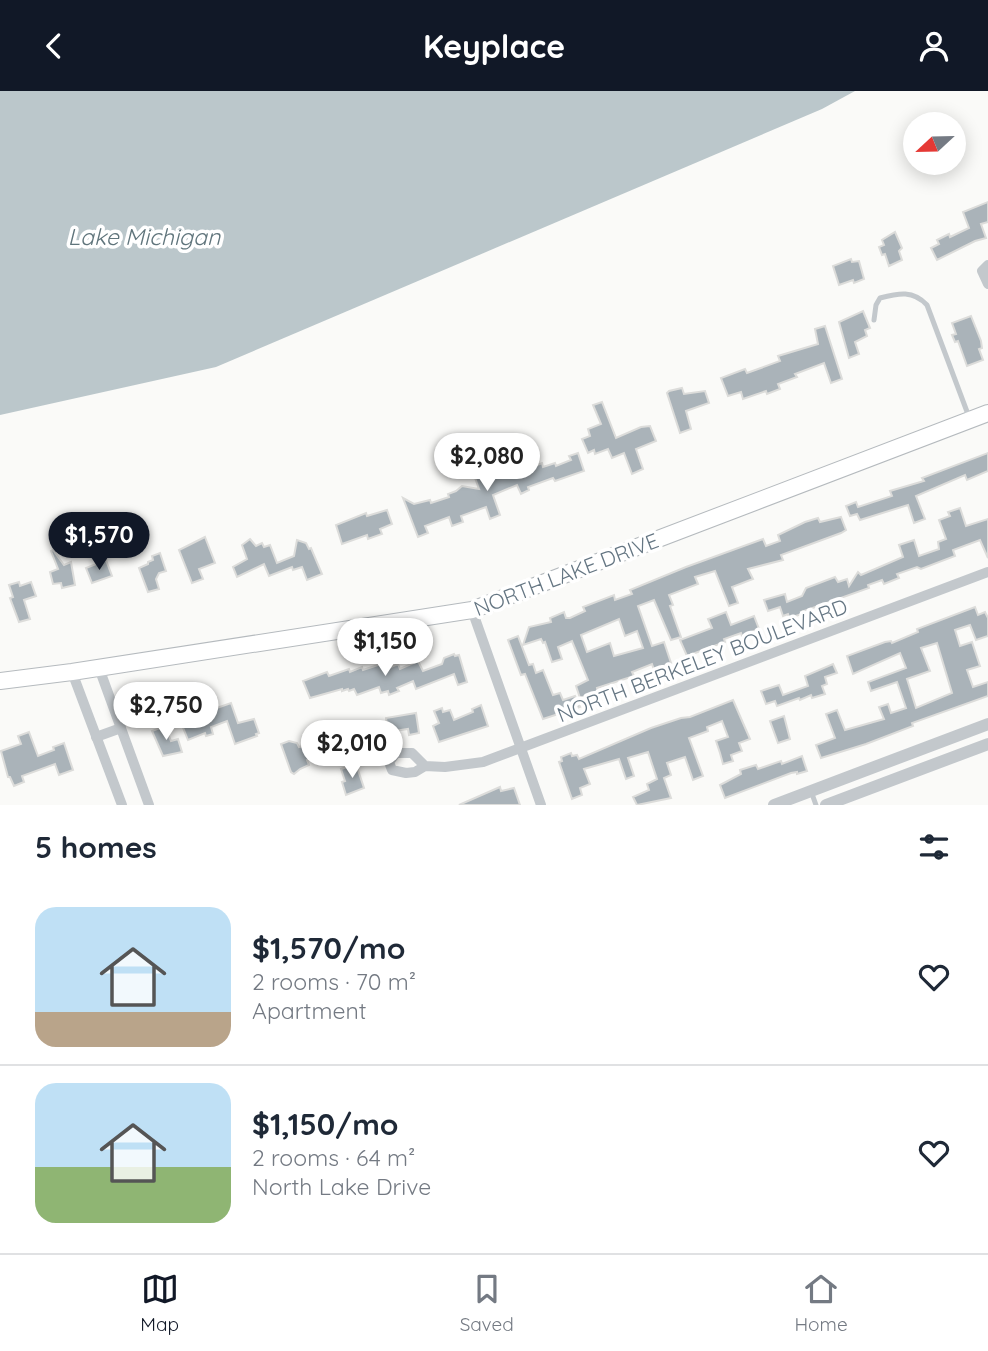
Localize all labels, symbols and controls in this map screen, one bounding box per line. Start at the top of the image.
text: Keyplace [423,26,565,66]
icon: back [35,27,73,65]
icon: person [915,27,953,65]
north arrow [903,112,966,175]
map controls [903,112,966,175]
water label: Lake Michigan [68,222,221,251]
pin: $2,080 [430,433,544,493]
text: $2,080 [450,441,524,470]
pin: $1,570 [42,512,156,572]
text: $1,570 [65,520,134,549]
street label: NORTH LAKE DRIVE [470,527,662,621]
street label: NORTH BERKELEY BOULEVARD [553,593,851,727]
pin: $1,150 [328,619,442,678]
text: $1,150 [353,626,417,655]
pin: $2,750 [109,683,223,742]
text: $2,750 [129,690,203,719]
pin: $2,010 [295,721,409,780]
text: $2,010 [317,728,387,757]
text: 5 homes [35,828,157,866]
icon: filters [915,828,953,866]
text: $1,570/mo [252,929,405,967]
icon: home [91,935,175,1019]
icon: heart [915,958,953,996]
text: 2 rooms · 70 m² [252,967,416,996]
text: Apartment [252,996,366,1025]
text: $1,150/mo [252,1105,399,1143]
icon: home [91,1111,175,1195]
icon: heart [915,1134,953,1172]
text: 2 rooms · 64 m² [252,1143,415,1172]
text: North Lake Drive [252,1172,431,1201]
tab: Map [140,1270,179,1336]
tab: Saved [460,1270,514,1336]
tab: Home [794,1270,848,1336]

